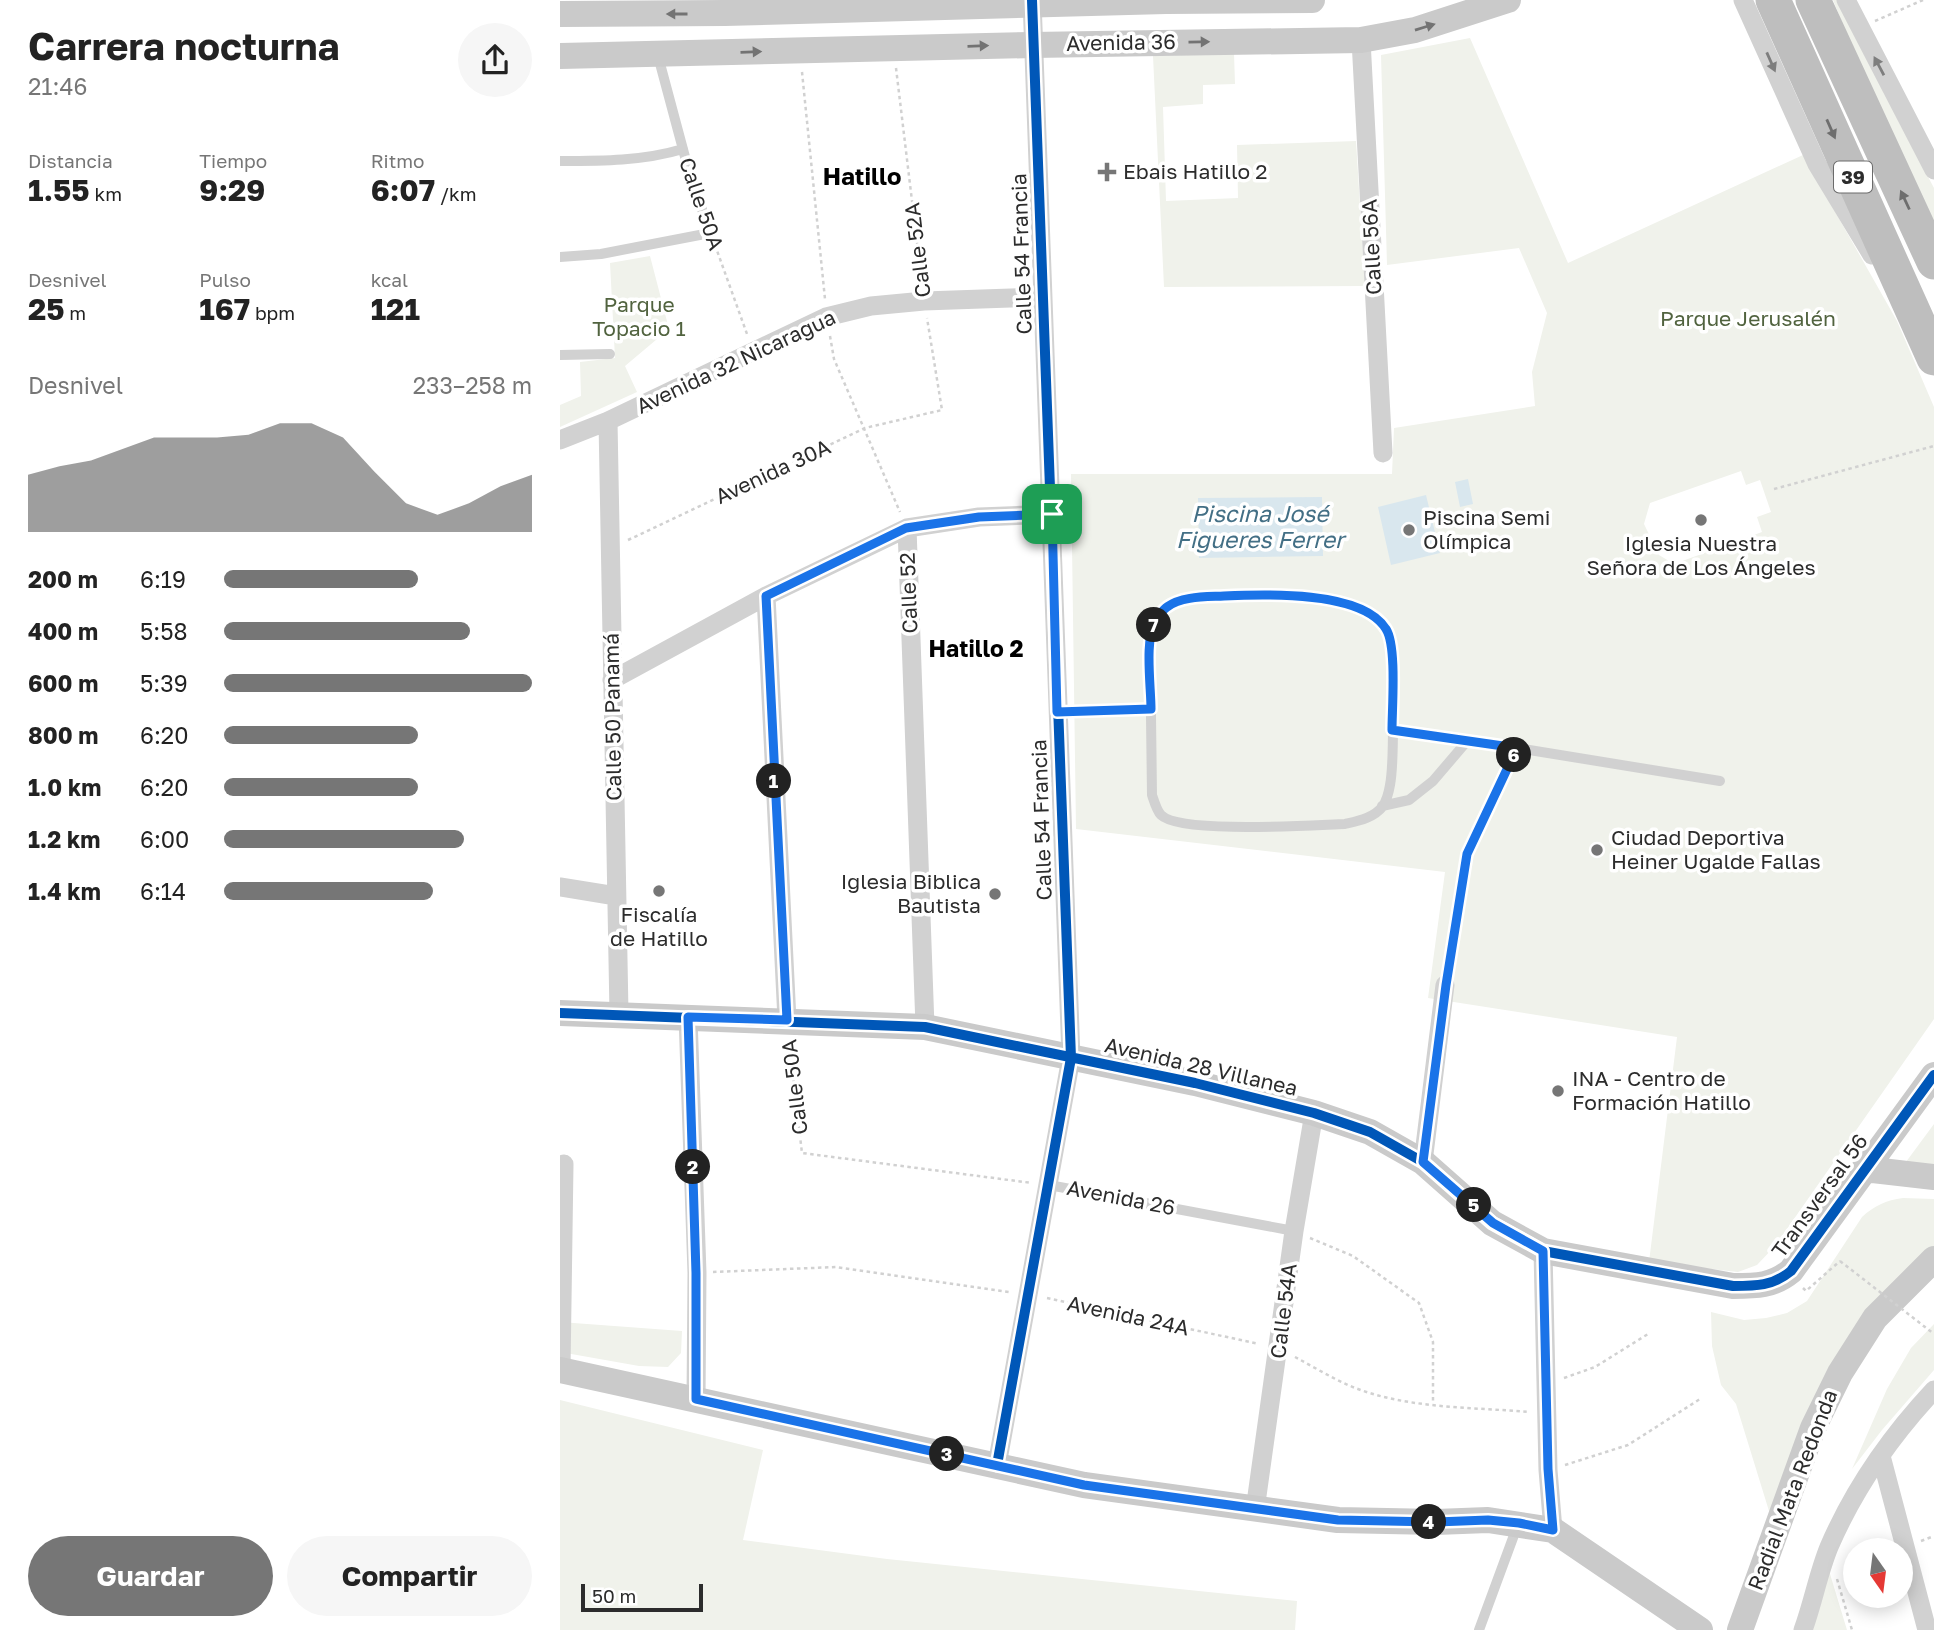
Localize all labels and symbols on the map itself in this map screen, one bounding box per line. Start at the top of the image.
one-way arrow [666,8,688,20]
one-way arrow [1414,22,1435,32]
street label: Avenida 36 [1066,28,1176,56]
one-way arrow [1188,36,1210,48]
one-way arrow [967,40,989,52]
one-way arrow [740,47,762,58]
one-way arrow [1765,52,1777,72]
one-way arrow [1873,56,1885,76]
one-way arrow [1825,119,1837,139]
street label: Calle 50A [674,154,730,253]
place label: Ebais Hatillo 2 [1123,158,1268,184]
district label: Hatillo [823,161,901,190]
marker: Ebais Hatillo 2 [1097,162,1117,182]
road number: 39 [1834,162,1872,192]
street label: Calle 54 Francia [1005,173,1037,335]
one-way arrow [1900,190,1911,211]
street label: Calle 56A [1356,199,1386,296]
street label: Calle 52A [898,201,936,299]
park label: Parque Topacio 1 [592,291,686,341]
street label: Avenida 32 Nicaragua [632,303,839,419]
park label: Parque Jerusalén [1660,305,1836,331]
street label: Avenida 30A [711,433,834,509]
pin [1022,484,1082,544]
water label: Piscina José Figueres Ferrer [1176,499,1347,553]
place label: Piscina Semi Olímpica [1423,504,1550,554]
marker: Iglesia Nuestra Señora de Los Ángeles [1693,512,1709,528]
marker: Piscina Semi Olímpica [1401,522,1417,538]
place label: Iglesia Nuestra Señora de Los Ángeles [1586,530,1816,580]
street label: Calle 52 [894,552,922,634]
pin: 7 [1136,608,1172,642]
street label: Calle 50 Panamá [598,633,626,801]
district label: Hatillo 2 [928,634,1024,662]
pin: 6 [1496,738,1532,772]
street label: Calle 54 Francia [1025,739,1057,901]
pin: 1 [756,764,792,798]
place label: Ciudad Deportiva Heiner Ugalde Fallas [1611,824,1821,874]
marker: Ciudad Deportiva Heiner Ugalde Fallas [1589,842,1605,858]
place label: Iglesia Biblica Bautista [841,868,981,918]
marker: Fiscalía de Hatillo [651,883,667,899]
marker: Iglesia Biblica Bautista [987,886,1003,902]
place label: Fiscalía de Hatillo [610,901,708,951]
street label: Avenida 28 Villanea [1102,1031,1300,1101]
street label: Calle 50A [775,1038,813,1136]
place label: INA - Centro de Formación Hatillo [1572,1065,1751,1115]
marker: INA - Centro de Formación Hatillo [1550,1083,1566,1099]
street label: Transversal 56 [1766,1128,1873,1262]
pin: 2 [676,1150,710,1184]
street label: Avenida 26 [1065,1174,1178,1220]
pin: 5 [1457,1188,1492,1222]
street label: Calle 54A [1264,1262,1302,1360]
street label: Avenida 24A [1065,1289,1192,1341]
street label: Radial Mata Redonda [1742,1386,1842,1594]
pin: 3 [930,1436,964,1472]
pin: 4 [1412,1504,1446,1540]
north arrow [1843,1538,1913,1608]
scale bar [581,1581,704,1613]

